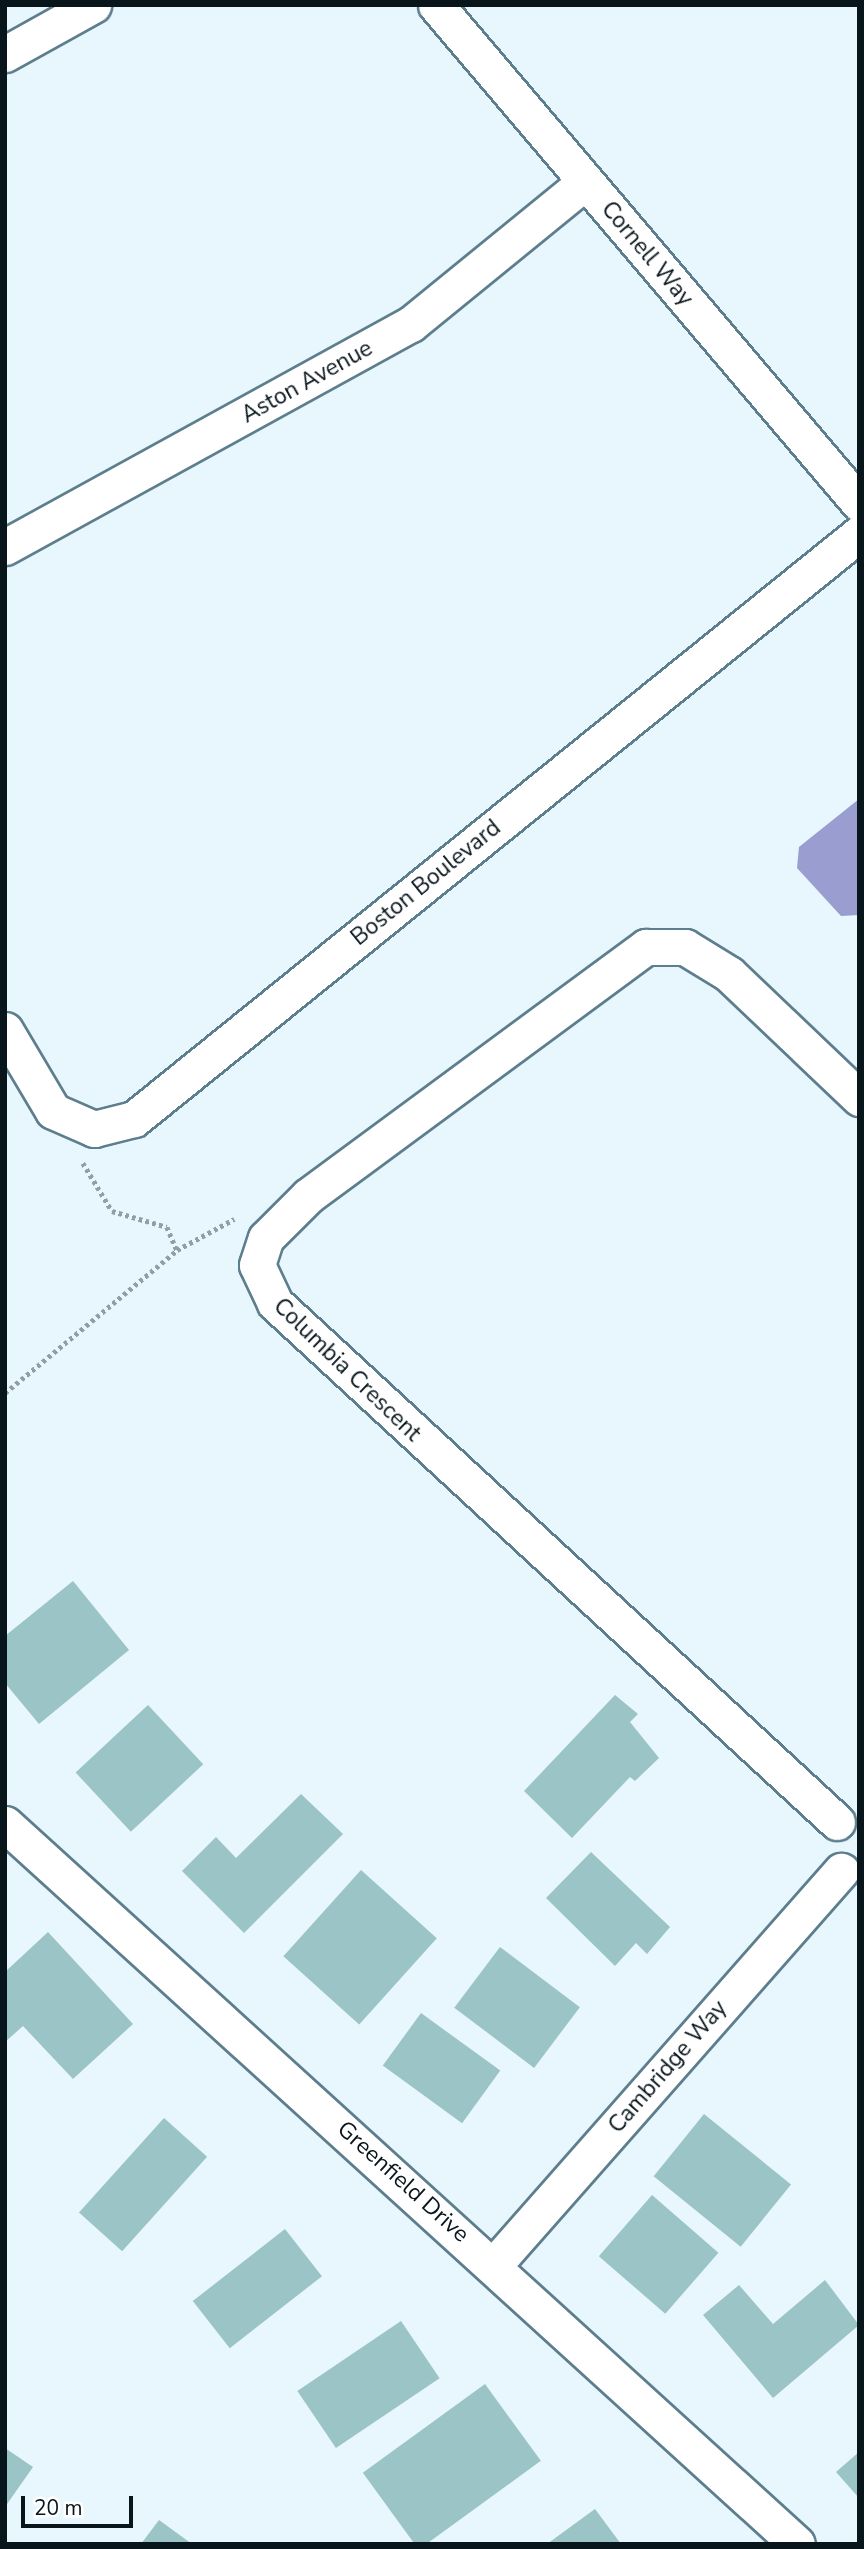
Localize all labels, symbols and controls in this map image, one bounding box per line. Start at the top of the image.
street label: Cornell Way [595,196,699,312]
street label: Aston Avenue [237,335,377,429]
street label: Boston Boulevard [346,814,506,952]
street label: Columbia Crescent [268,1293,426,1447]
street label: Cambridge Way [603,1995,733,2139]
street label: Greenfield Drive [331,2116,475,2248]
scale bar [24,2482,136,2526]
text: 20 m [34,2494,83,2522]

